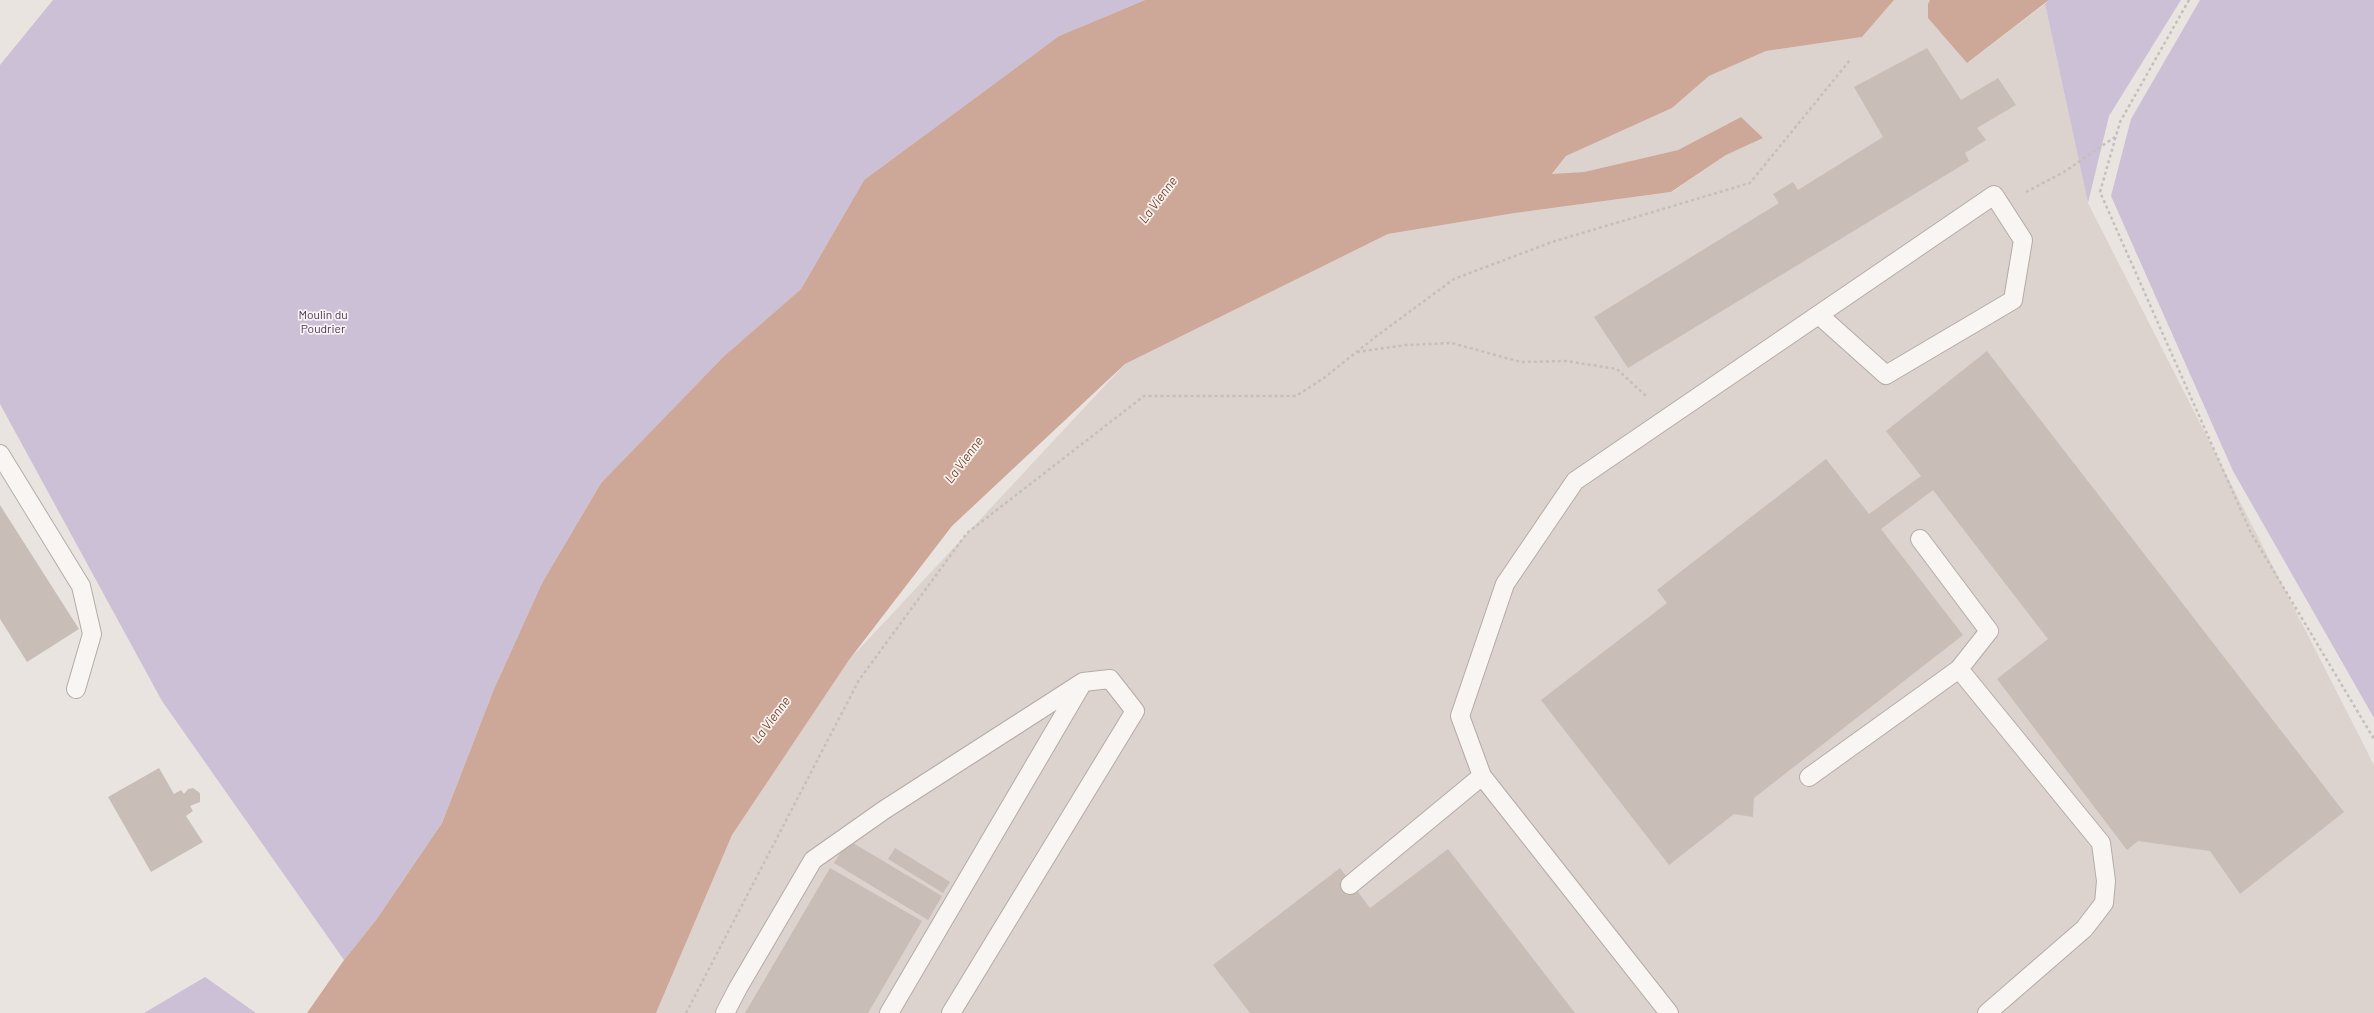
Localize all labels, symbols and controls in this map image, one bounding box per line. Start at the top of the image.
water label: La Vienne [1135,174,1181,226]
park label: Moulin du Poudrier [298,308,348,336]
water label: La Vienne [941,434,987,486]
water label: La Vienne [748,694,794,746]

